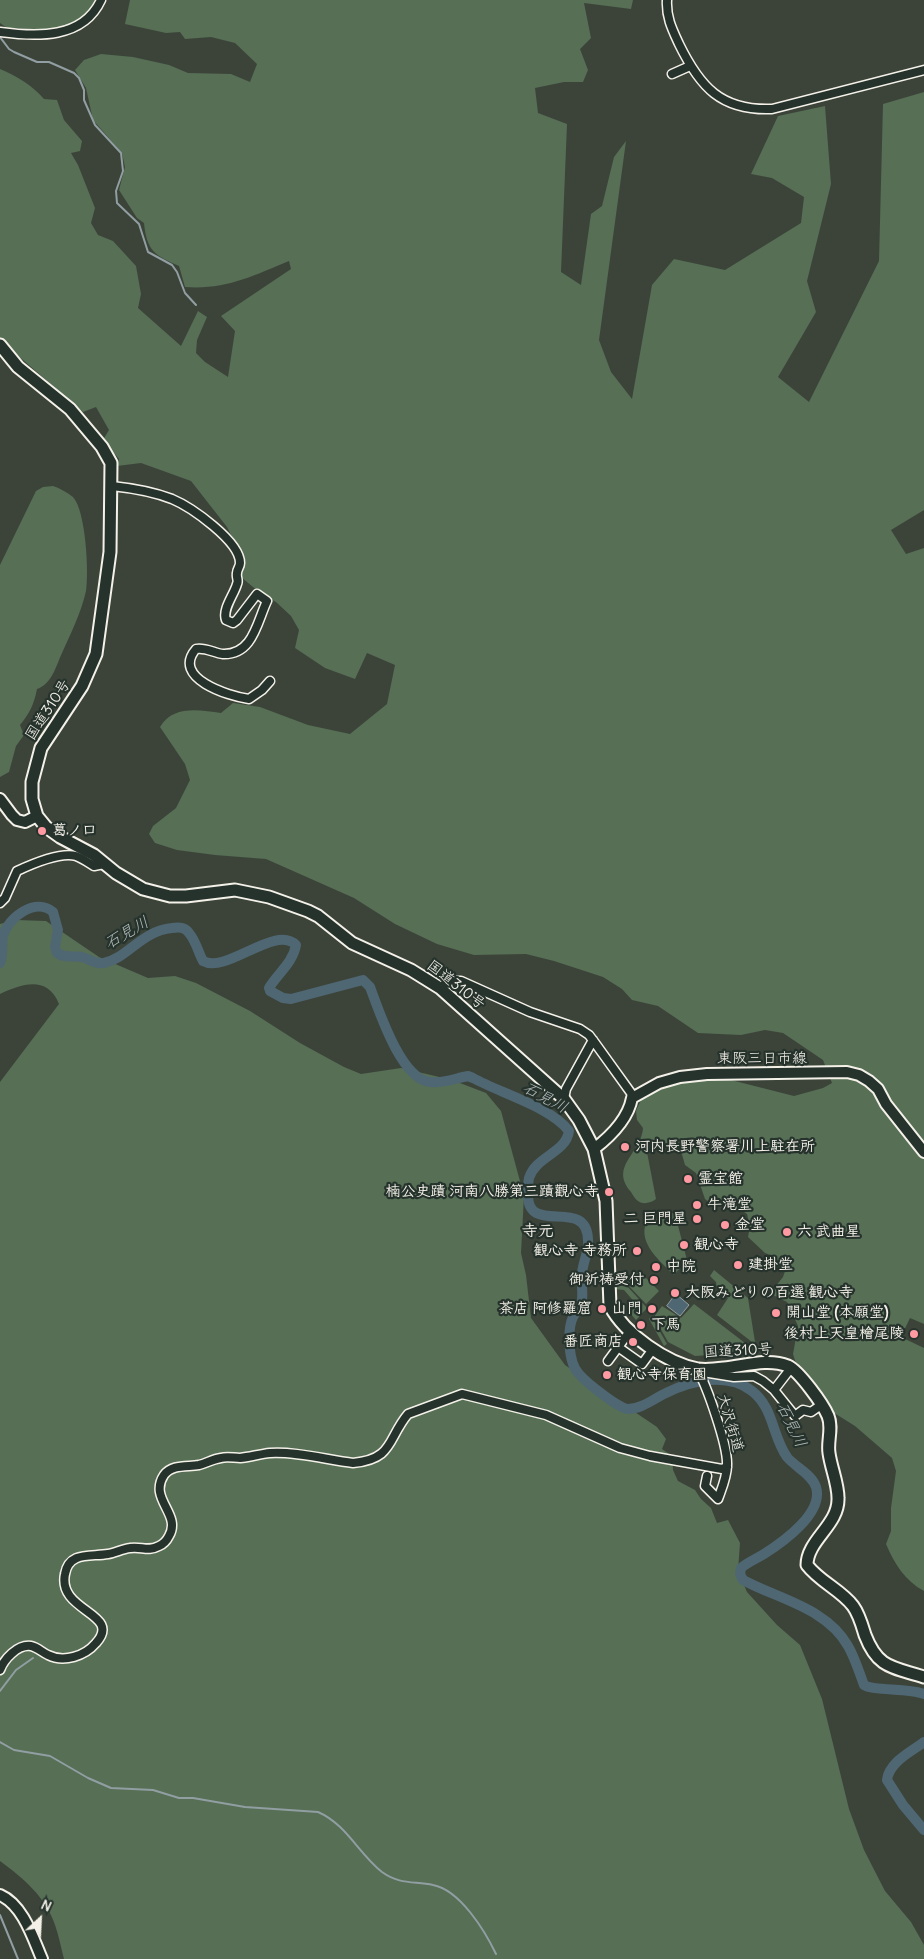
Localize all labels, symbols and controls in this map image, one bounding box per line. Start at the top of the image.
street label: 国道310号 [22,676,74,744]
place label: 葛ノ口 [52,822,97,840]
marker: 葛ノ口 [36,825,48,837]
water label: 石見川 [101,913,153,953]
street label: 国道310号 [423,957,489,1013]
street label: 東阪三日市線 [717,1050,807,1068]
water label: 石見川 [519,1078,571,1118]
place label: 河内長野警察署川上駐在所 [635,1138,815,1156]
marker: 河内長野警察署川上駐在所 [619,1141,631,1153]
place label: 霊宝館 [698,1170,743,1188]
marker: 霊宝館 [682,1173,694,1185]
place label: 楠公史蹟 河南八勝第三蹟觀心寺 [385,1183,599,1201]
marker: 楠公史蹟 河南八勝第三蹟觀心寺 [603,1186,615,1198]
place label: 牛滝堂 [707,1196,752,1214]
marker: 牛滝堂 [691,1199,703,1211]
place label: 二 巨門星 [623,1210,687,1228]
marker: 二 巨門星 [691,1213,703,1225]
place label: 金堂 [735,1216,765,1234]
marker: 金堂 [719,1219,731,1231]
district label: 寺元 [522,1221,554,1241]
place label: 六 武曲星 [797,1223,861,1241]
marker: 六 武曲星 [781,1226,793,1238]
place label: 観心寺 [694,1236,739,1254]
marker: 観心寺 [678,1239,690,1251]
place label: 観心寺 寺務所 [533,1242,627,1260]
marker: 観心寺 寺務所 [631,1245,643,1257]
place label: 建掛堂 [748,1256,793,1274]
place label: 中院 [666,1258,696,1276]
marker: 建掛堂 [732,1259,744,1271]
marker: 中院 [650,1261,662,1273]
place label: 御祈祷受付 [569,1271,644,1289]
marker: 御祈祷受付 [648,1274,660,1286]
place label: 大阪みどりの百選 観心寺 [685,1284,854,1302]
marker: 大阪みどりの百選 観心寺 [669,1287,681,1299]
place label: 茶店 阿修羅窟 [498,1300,592,1318]
place label: 山門 [612,1300,642,1318]
marker: 茶店 阿修羅窟 [596,1303,608,1315]
marker: 山門 [646,1303,658,1315]
place label: 開山堂 (本願堂) [786,1304,889,1322]
marker: 開山堂 (本願堂) [770,1307,782,1319]
place label: 下馬 [651,1316,681,1334]
marker: 下馬 [635,1319,647,1331]
place label: 後村上天皇檜尾陵 [784,1325,904,1343]
marker: 後村上天皇檜尾陵 [908,1328,920,1340]
place label: 番匠商店 [563,1333,623,1351]
marker: 番匠商店 [627,1336,639,1348]
street label: 国道310号 [703,1340,773,1362]
place label: 観心寺保育園 [617,1366,707,1384]
marker: 観心寺保育園 [601,1369,613,1381]
street label: 大沢街道 [713,1392,747,1454]
water label: 石見川 [772,1399,810,1451]
north arrow [15,1894,65,1944]
text: N [38,1895,55,1916]

